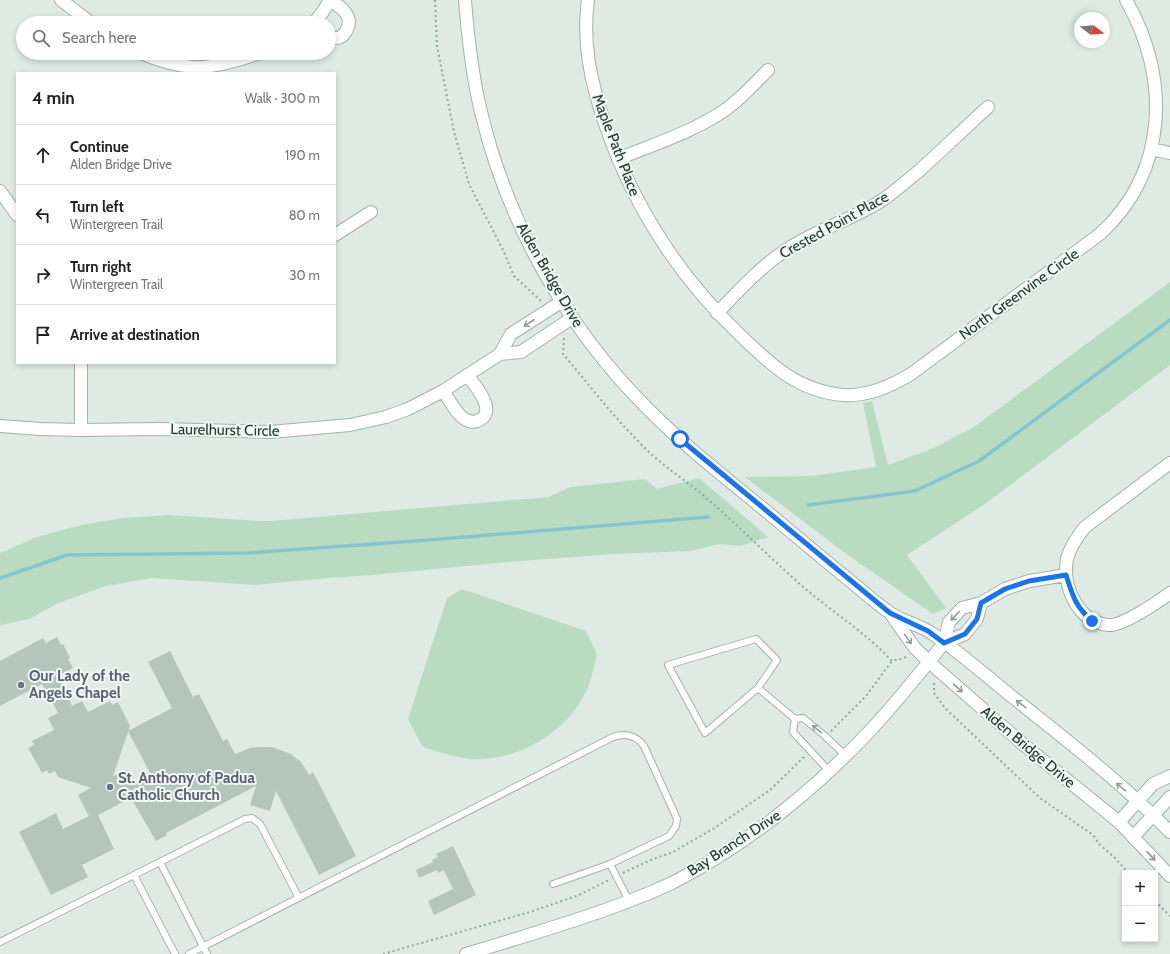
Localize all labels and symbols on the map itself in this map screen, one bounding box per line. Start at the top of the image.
north arrow [1074,12,1110,48]
street label: Maple Path Place [588,91,644,199]
street label: Crested Point Place [776,187,892,262]
street label: Alden Bridge Drive [513,220,587,331]
street label: North Greenvine Circle [956,244,1083,343]
one-way arrow [524,319,535,327]
street label: Laurelhurst Circle [170,420,280,440]
route start [671,430,689,448]
one-way arrow [950,611,960,621]
route end [1083,612,1101,630]
one-way arrow [904,633,912,644]
place label: Our Lady of the Angels Chapel [29,667,130,702]
marker: Our Lady of the Angels Chapel [16,680,26,690]
one-way arrow [953,683,964,692]
one-way arrow [1016,699,1026,708]
street label: Alden Bridge Drive [977,702,1079,792]
one-way arrow [812,725,823,733]
place label: St. Anthony of Padua Catholic Church [118,769,255,804]
marker: St. Anthony of Padua Catholic Church [105,782,115,792]
one-way arrow [1116,782,1127,791]
street label: Bay Branch Drive [684,806,784,880]
one-way arrow [1146,851,1156,861]

